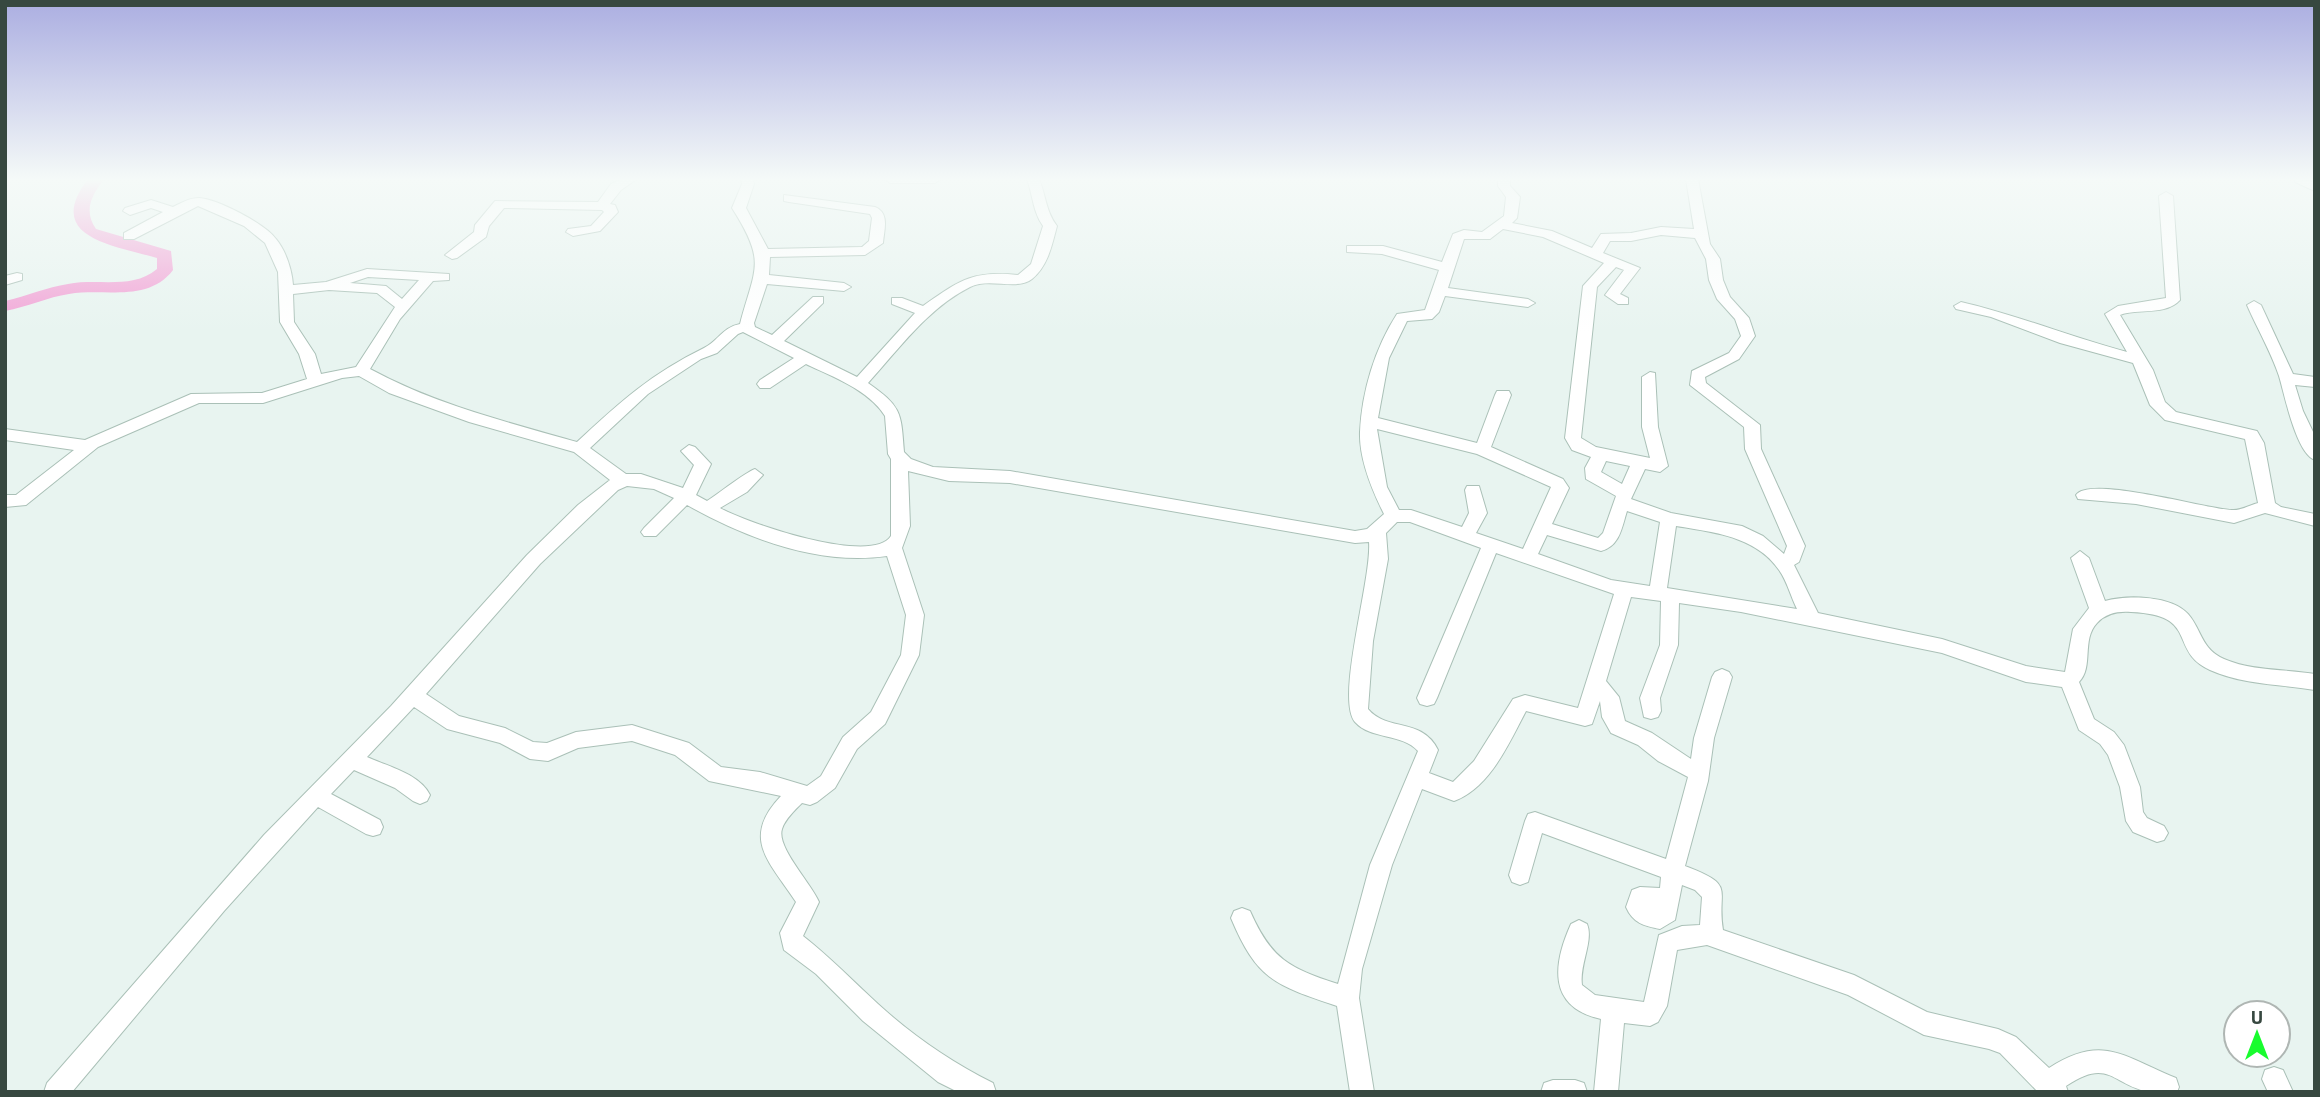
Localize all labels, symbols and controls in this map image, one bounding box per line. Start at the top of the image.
north arrow [2222,999,2292,1069]
text: U [2251,1002,2263,1031]

